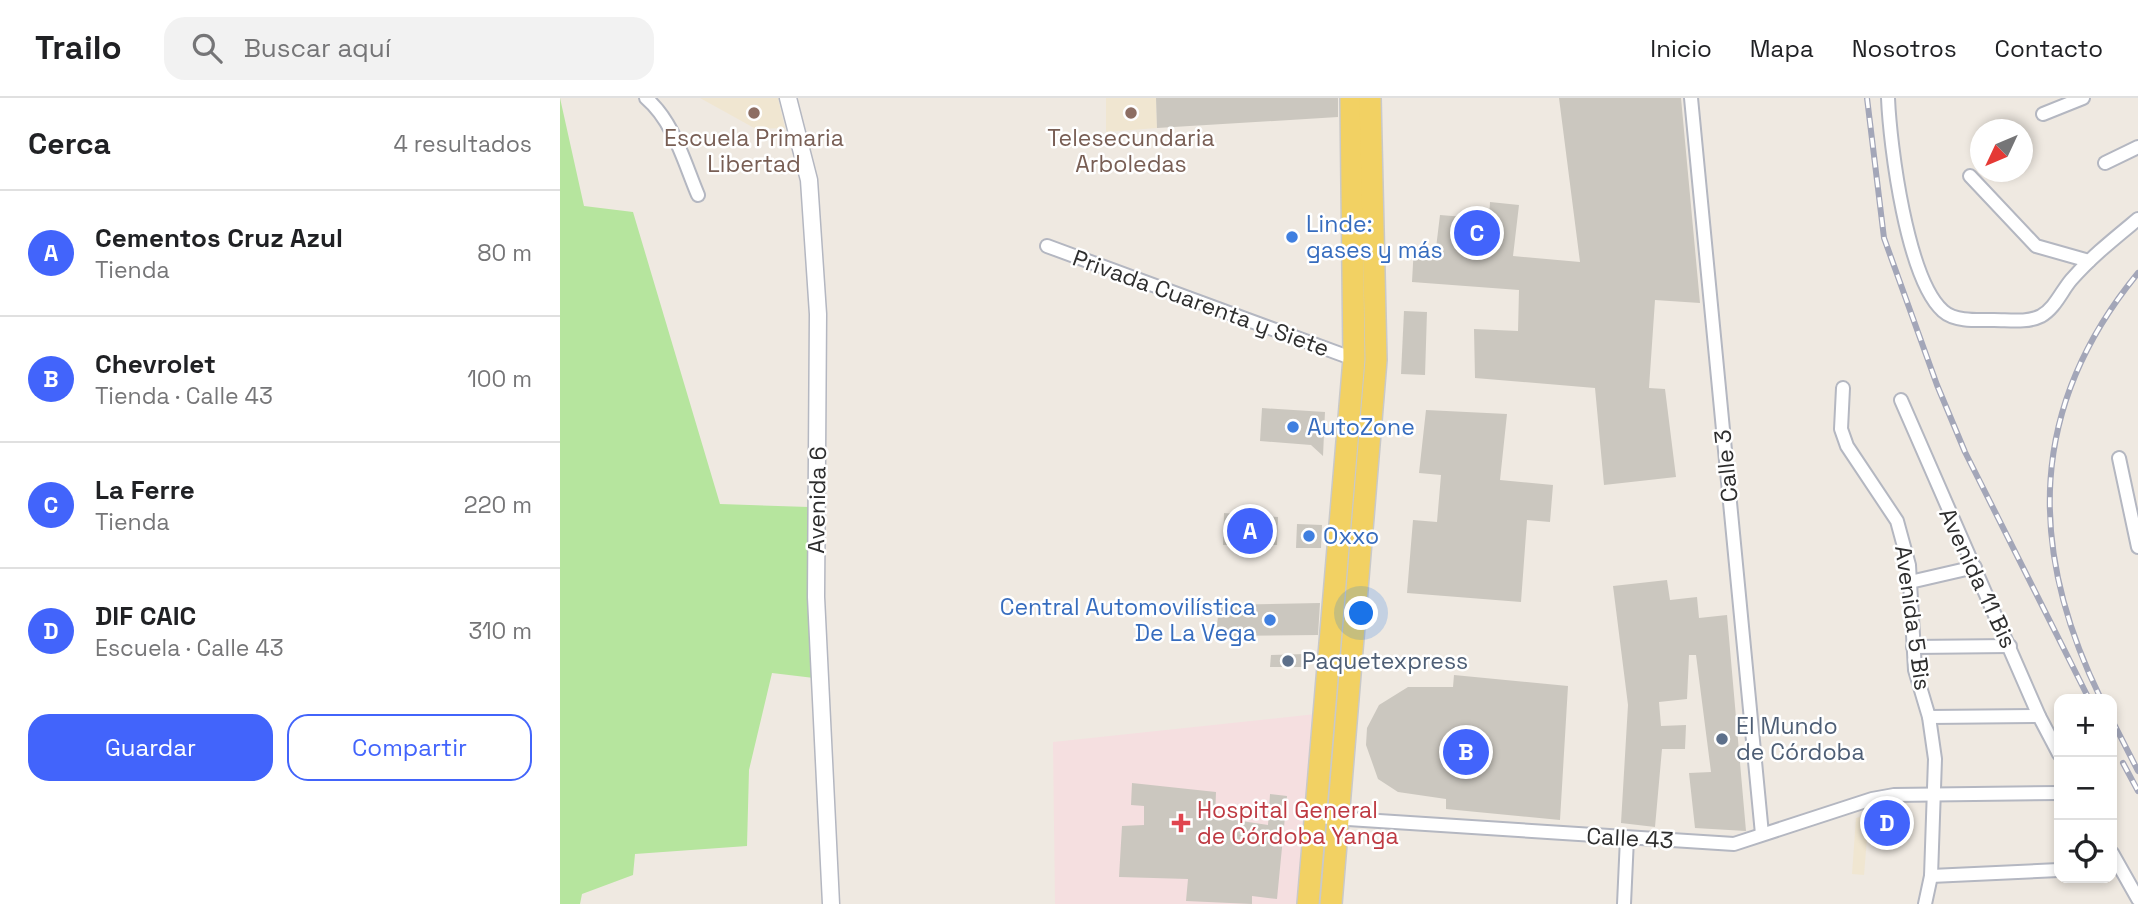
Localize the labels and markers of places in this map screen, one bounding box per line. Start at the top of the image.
marker: Escuela Primaria Libertad [746,105,762,121]
marker: Telesecundaria Arboledas [1123,105,1139,121]
place label: Escuela Primaria Libertad [664,123,844,179]
place label: Telesecundaria Arboledas [1047,123,1215,179]
pin: C [1454,207,1500,259]
place label: Linde: gases y más [1306,209,1443,265]
marker: Linde: gases y más [1284,229,1300,245]
place label: AutoZone [1307,412,1415,442]
marker: AutoZone [1285,419,1301,435]
pin: A [1227,505,1273,557]
place label: Oxxo [1323,521,1379,551]
marker: Oxxo [1301,528,1317,544]
place label: Central Automovilística De La Vega [1000,592,1256,648]
marker: Central Automovilística De La Vega [1262,612,1278,628]
place label: Paquetexpress [1302,646,1468,676]
marker: Paquetexpress [1280,653,1296,669]
place label: El Mundo de Córdoba [1736,711,1865,767]
pin: B [1443,726,1489,778]
marker: El Mundo de Córdoba [1714,731,1730,747]
place label: Hospital General de Córdoba Yanga [1197,795,1399,851]
pin: D [1864,797,1910,849]
marker: Hospital General de Córdoba Yanga [1171,813,1191,833]

